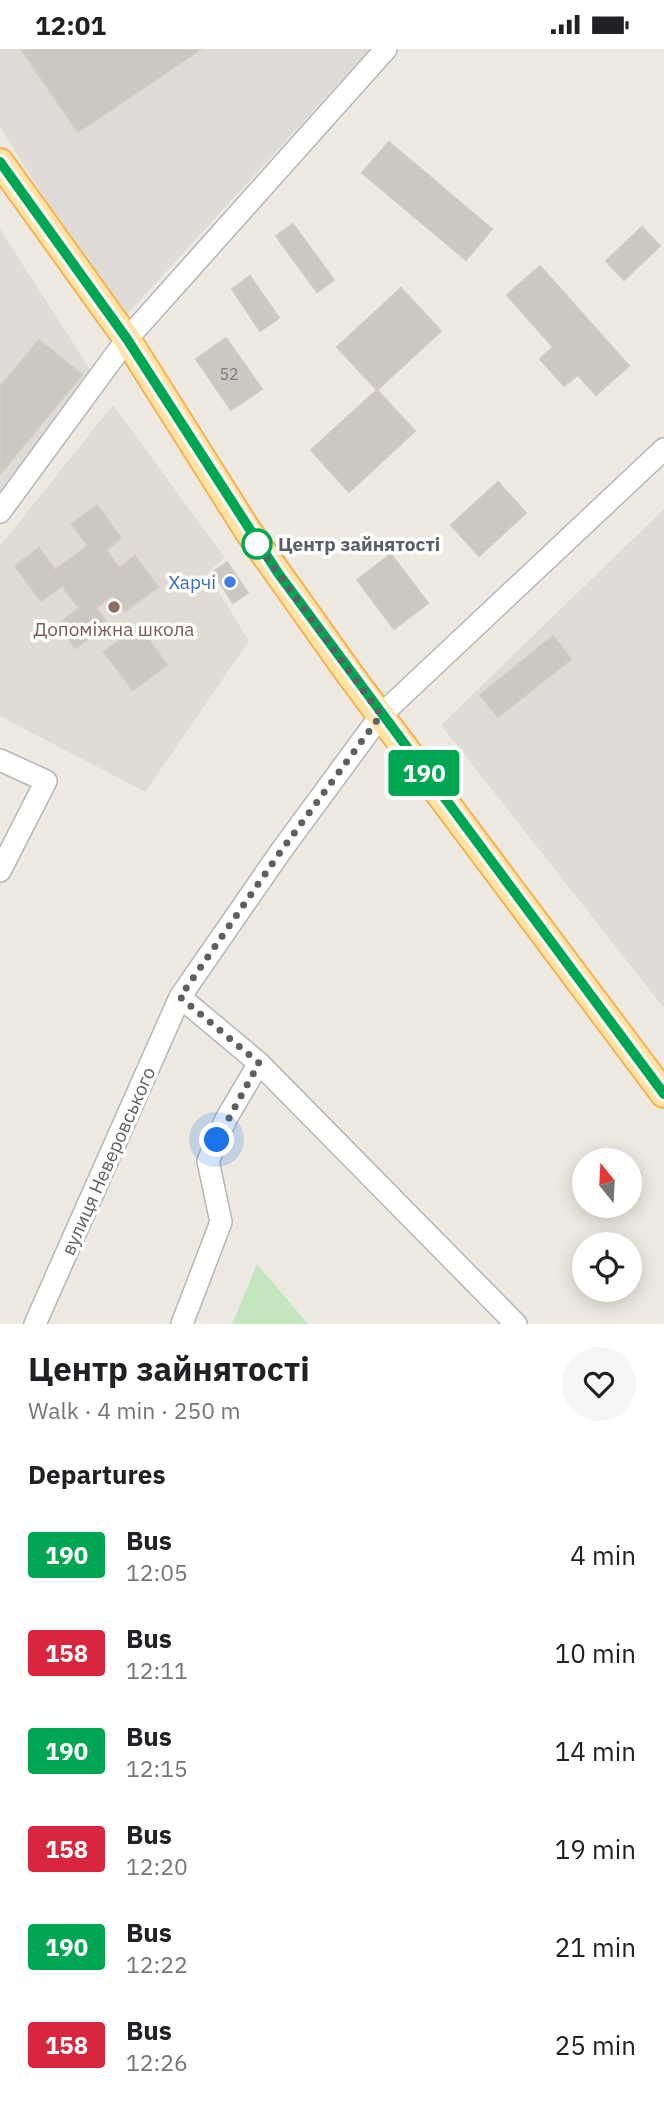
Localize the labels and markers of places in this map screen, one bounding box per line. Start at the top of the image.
marker: Центр зайнятості [242,529,272,559]
place label: Центр зайнятості [278,532,440,556]
place label: Харчі [168,570,216,594]
marker: Харчі [222,574,238,590]
marker: Допомiжна школа [106,599,122,615]
place label: Допомiжна школа [33,617,195,641]

